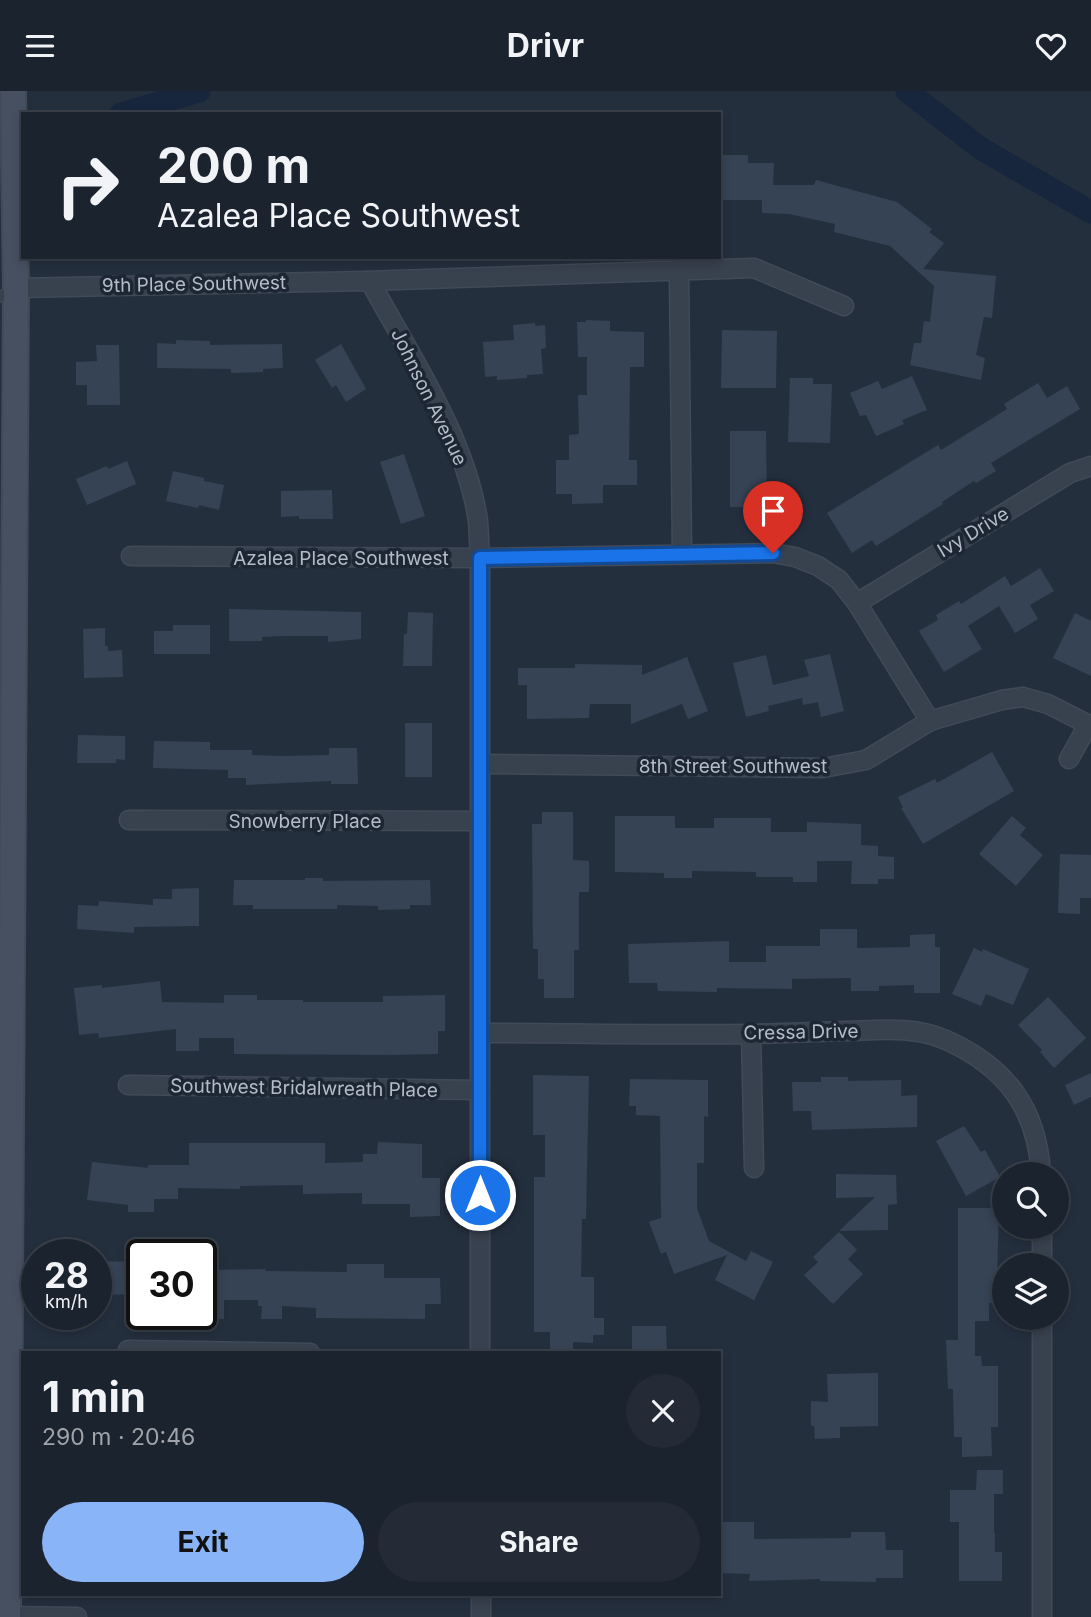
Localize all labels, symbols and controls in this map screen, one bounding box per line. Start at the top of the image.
text: Drivr [507,26,584,65]
icon: menu [21,27,59,65]
icon: heart [1032,27,1070,65]
text: 200 m [157,136,310,195]
icon: right [42,140,133,231]
text: Azalea Place Southwest [157,196,520,235]
street label: 9th Place Southwest [102,271,286,297]
street label: Johnson Avenue [386,325,472,469]
pin [743,481,803,553]
icon: arrive [754,492,792,530]
street label: Ivy Drive [933,502,1013,562]
street label: Azalea Place Southwest [233,547,449,570]
street label: 8th Street Southwest [639,755,827,778]
street label: Snowberry Place [229,810,381,833]
street label: Cressa Drive [743,1019,859,1045]
street label: Southwest Bridalwreath Place [170,1074,438,1102]
position arrow [443,1158,517,1232]
map controls [992,1162,1069,1330]
button: search [992,1162,1069,1239]
speed limit sign: 30 [126,1239,217,1330]
button: layers [992,1253,1069,1330]
text: 28 [44,1254,89,1296]
text: km/h [45,1291,88,1312]
text: 1 min [42,1371,146,1422]
button: close [626,1374,700,1448]
text: 290 m · 20:46 [42,1423,195,1451]
button: Exit [42,1502,364,1582]
button: Share [378,1502,700,1582]

